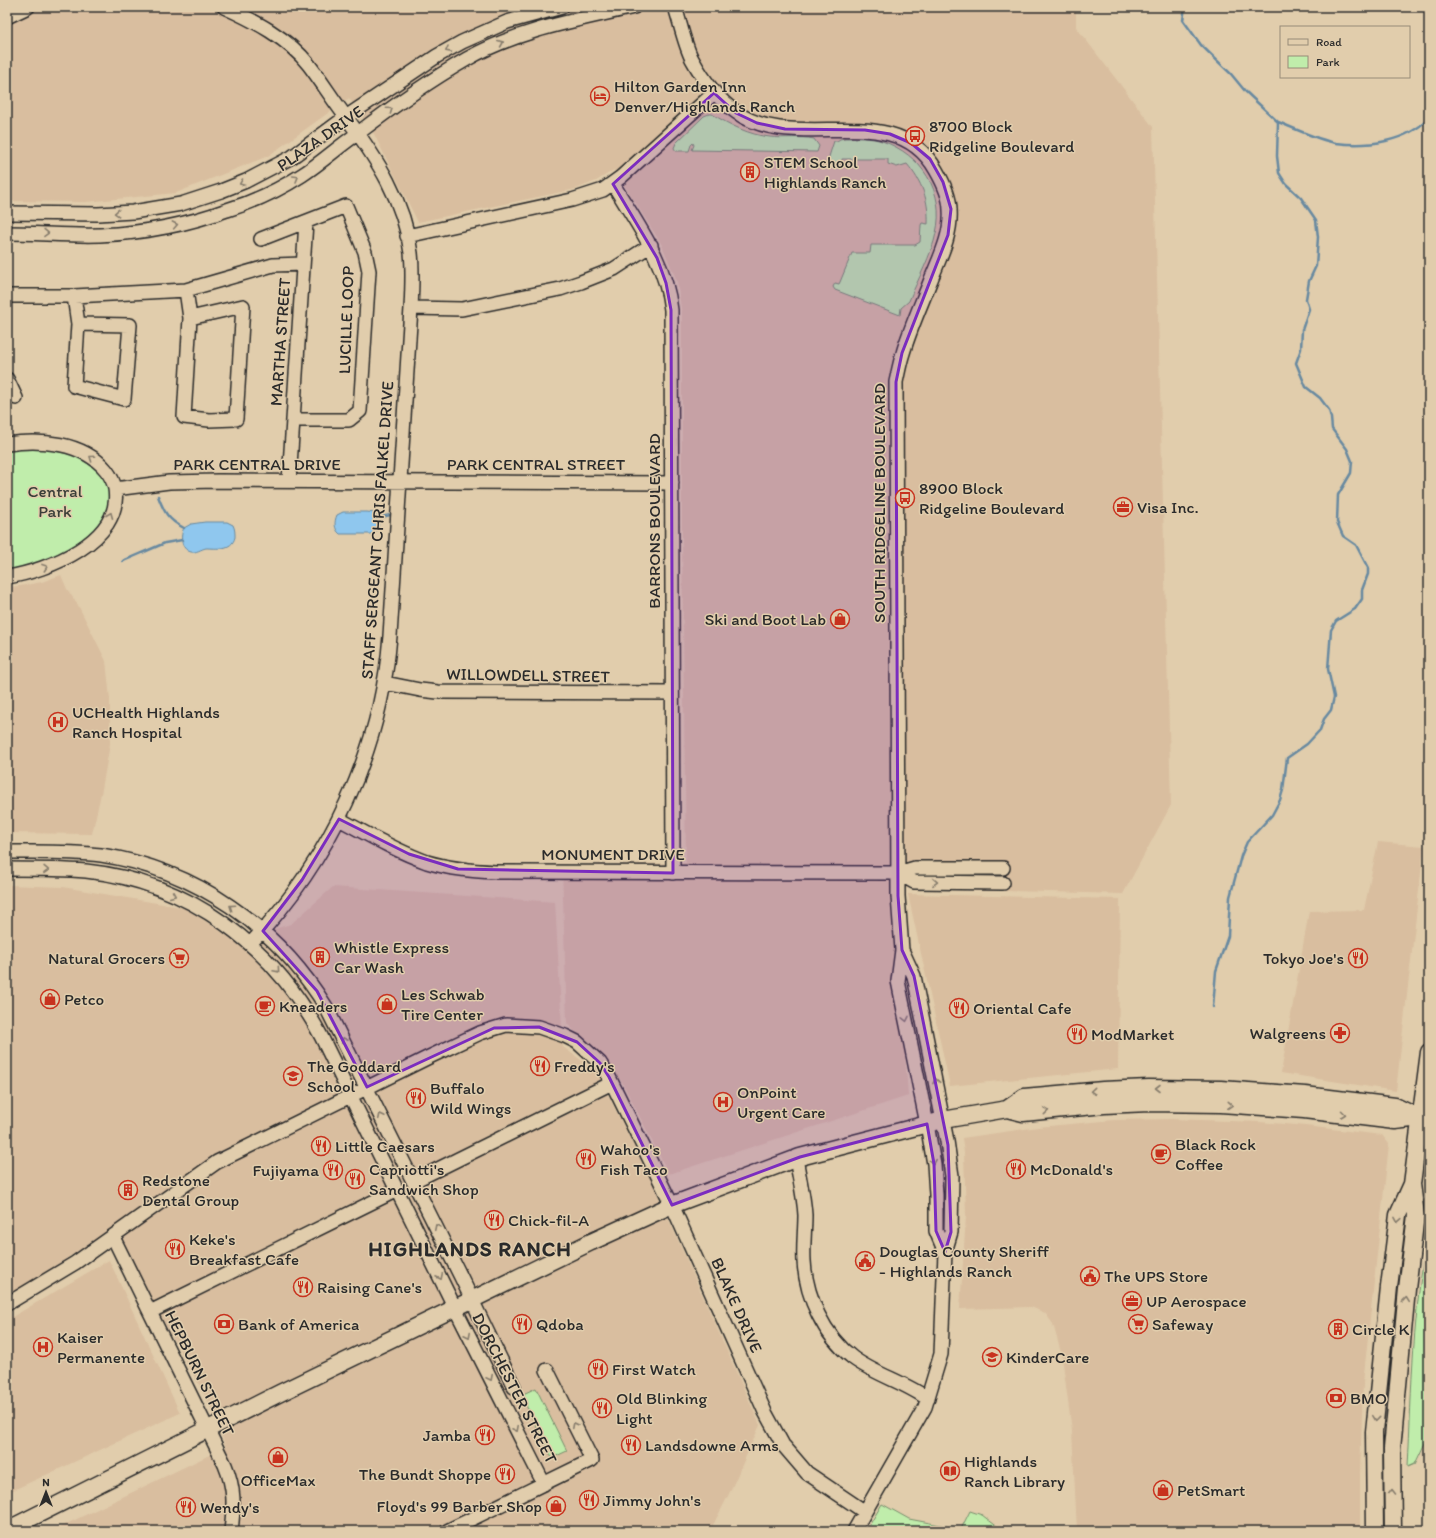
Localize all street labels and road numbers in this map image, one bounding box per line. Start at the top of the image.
street label: PLAZA DRIVE [273,101,367,175]
street label: LUCILLE LOOP [334,265,358,374]
street label: MARTHA STREET [266,277,294,407]
street label: STAFF SERGEANT CHRIS FALKEL DRIVE [357,380,397,680]
street label: SOUTH RIDGELINE BOULEVARD [869,383,889,623]
street label: BARRONS BOULEVARD [644,433,664,609]
street label: PARK CENTRAL DRIVE [173,454,341,474]
street label: PARK CENTRAL STREET [447,454,626,474]
street label: WILLOWDELL STREET [446,664,611,686]
street label: MONUMENT DRIVE [541,844,685,864]
street label: BLAKE DRIVE [707,1254,767,1356]
street label: HEPBURN STREET [161,1307,239,1439]
street label: DORCHESTER STREET [468,1309,562,1467]

